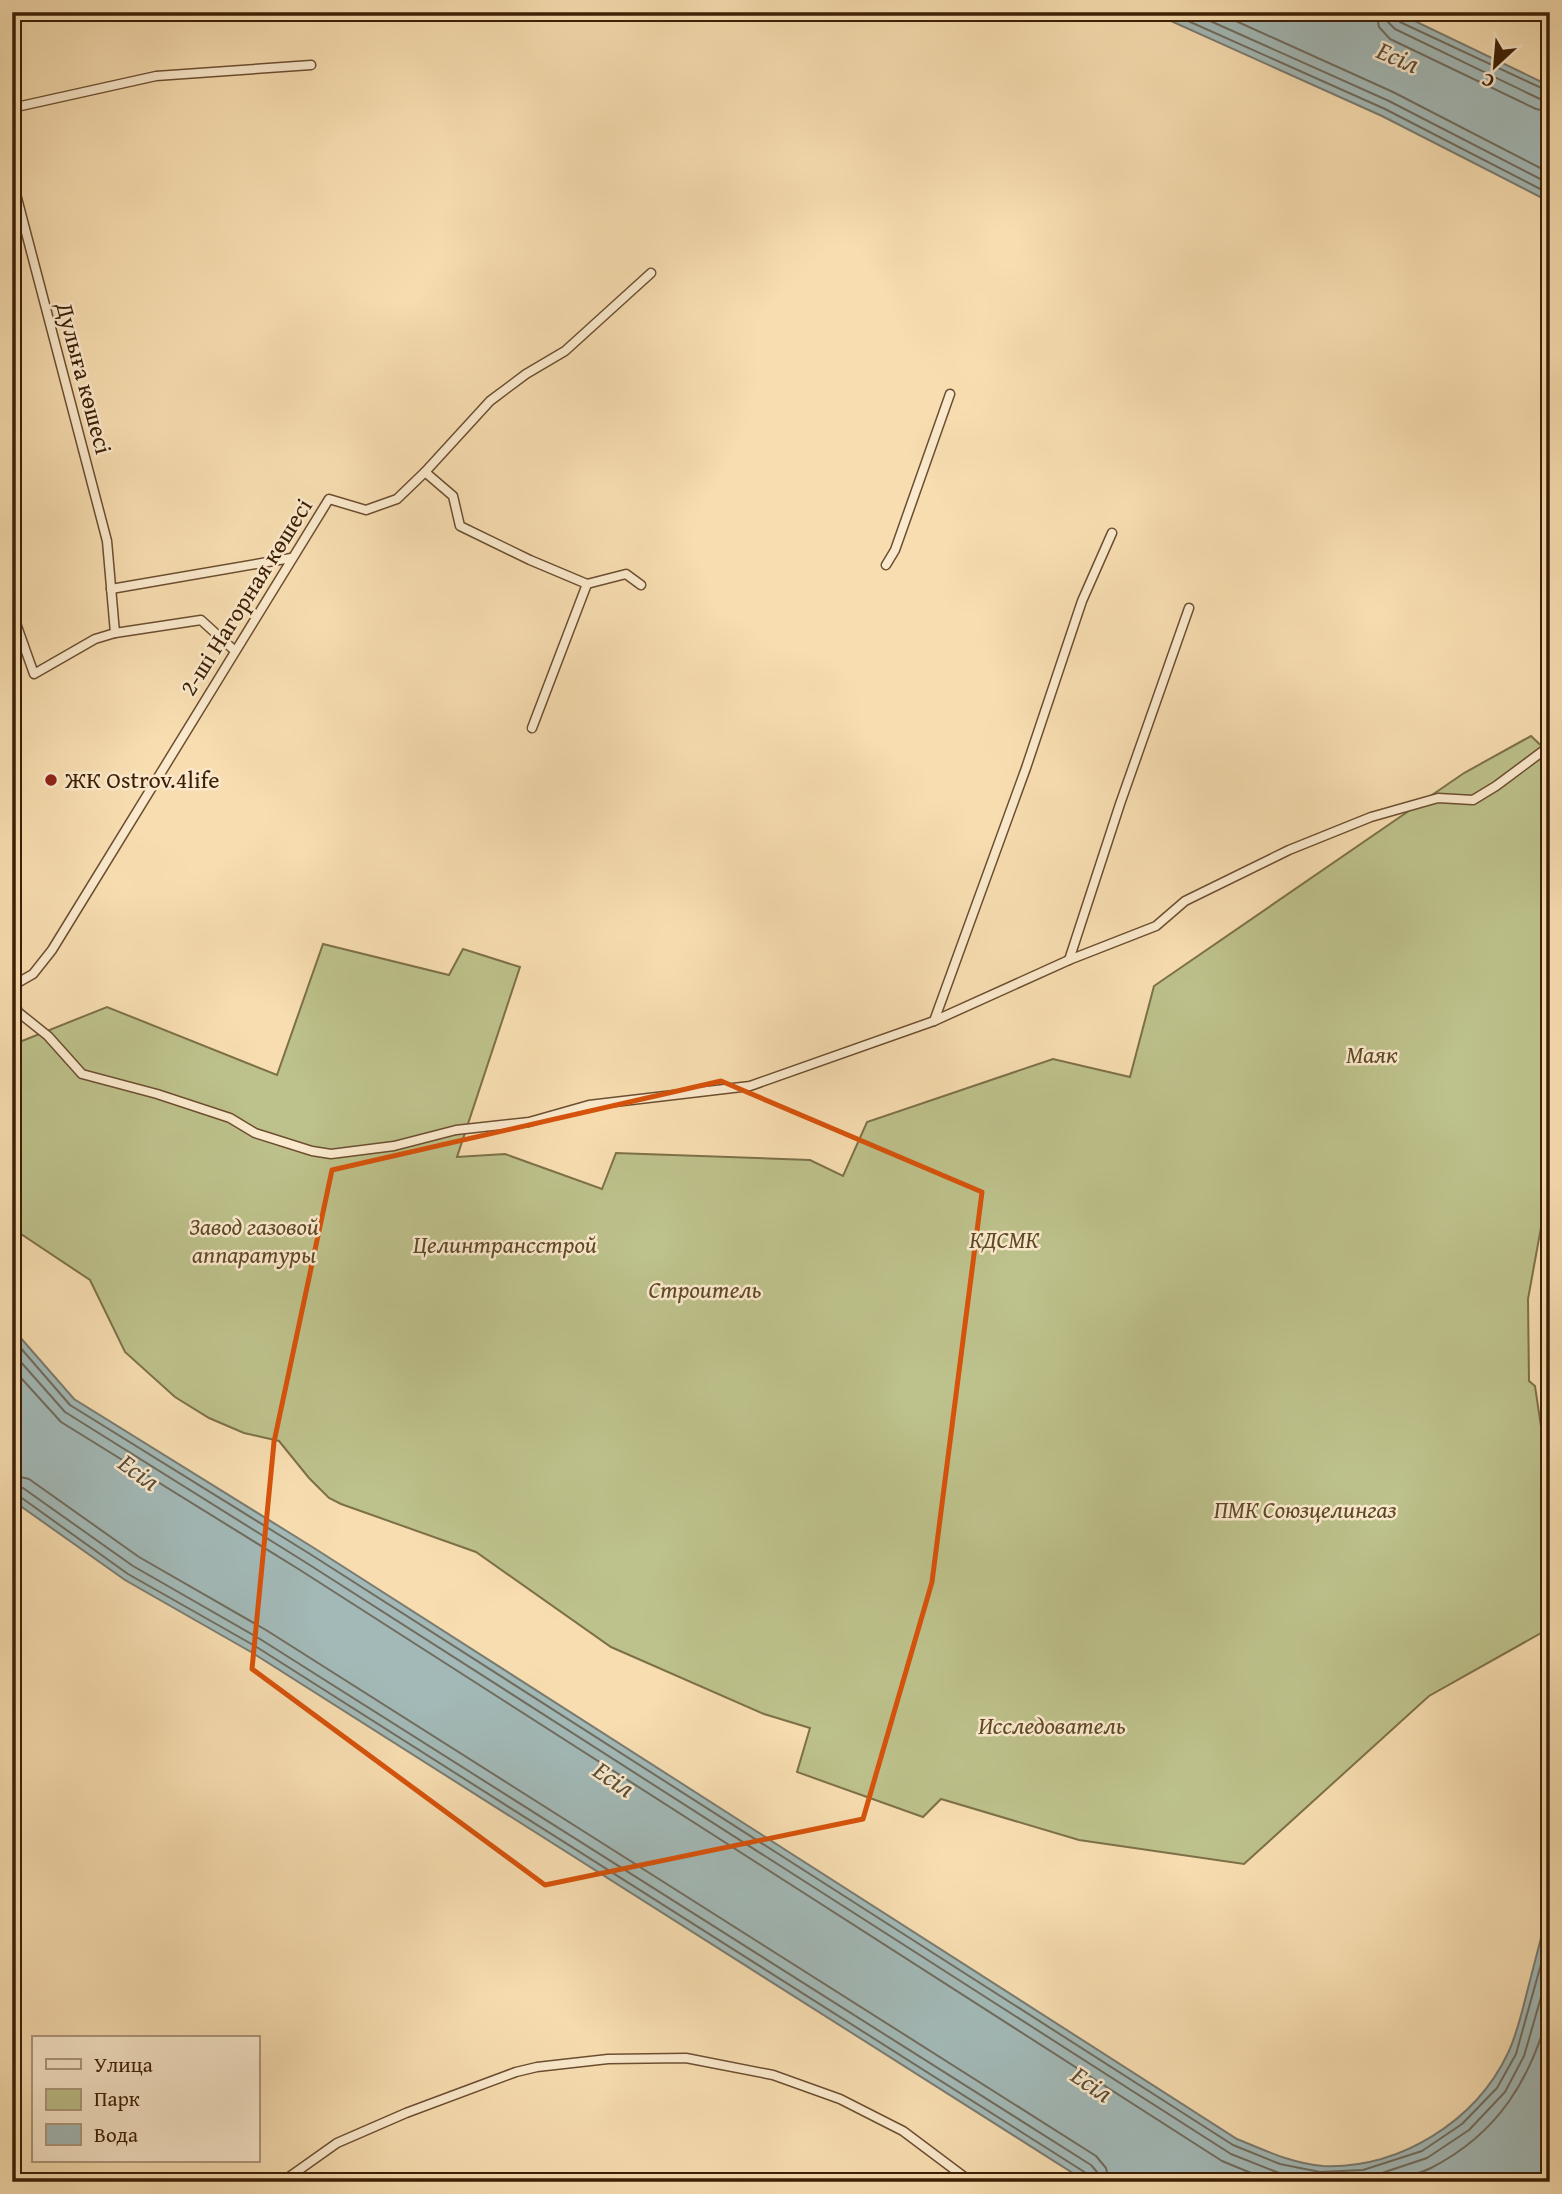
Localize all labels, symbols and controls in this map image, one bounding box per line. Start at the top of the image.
water label: Есіл [1370,30,1426,83]
north arrow [1460,32,1530,102]
text: С [1476,66,1499,96]
street label: Дулыға көшесі [47,297,122,458]
street label: 2-ші Нагорная көшесі [171,491,321,702]
place label: ЖК Ostrov.4life [64,762,220,797]
marker: ЖК Ostrov.4life [43,772,59,788]
park label: Маяк [1346,1037,1398,1072]
park label: Завод газовой аппаратуры [189,1209,319,1272]
park label: КДСМК [969,1222,1040,1257]
park label: Целинтрансстрой [413,1227,597,1262]
park label: Строитель [648,1272,762,1307]
water label: Есіл [110,1443,169,1500]
park label: ПМК Союзцелингаз [1214,1492,1396,1527]
park label: Исследователь [978,1708,1126,1743]
water label: Есіл [585,1750,643,1807]
legend [32,2036,259,2162]
text: Улица [94,2049,153,2080]
water label: Есіл [1063,2055,1121,2112]
text: Парк [94,2083,140,2114]
text: Вода [94,2119,138,2150]

